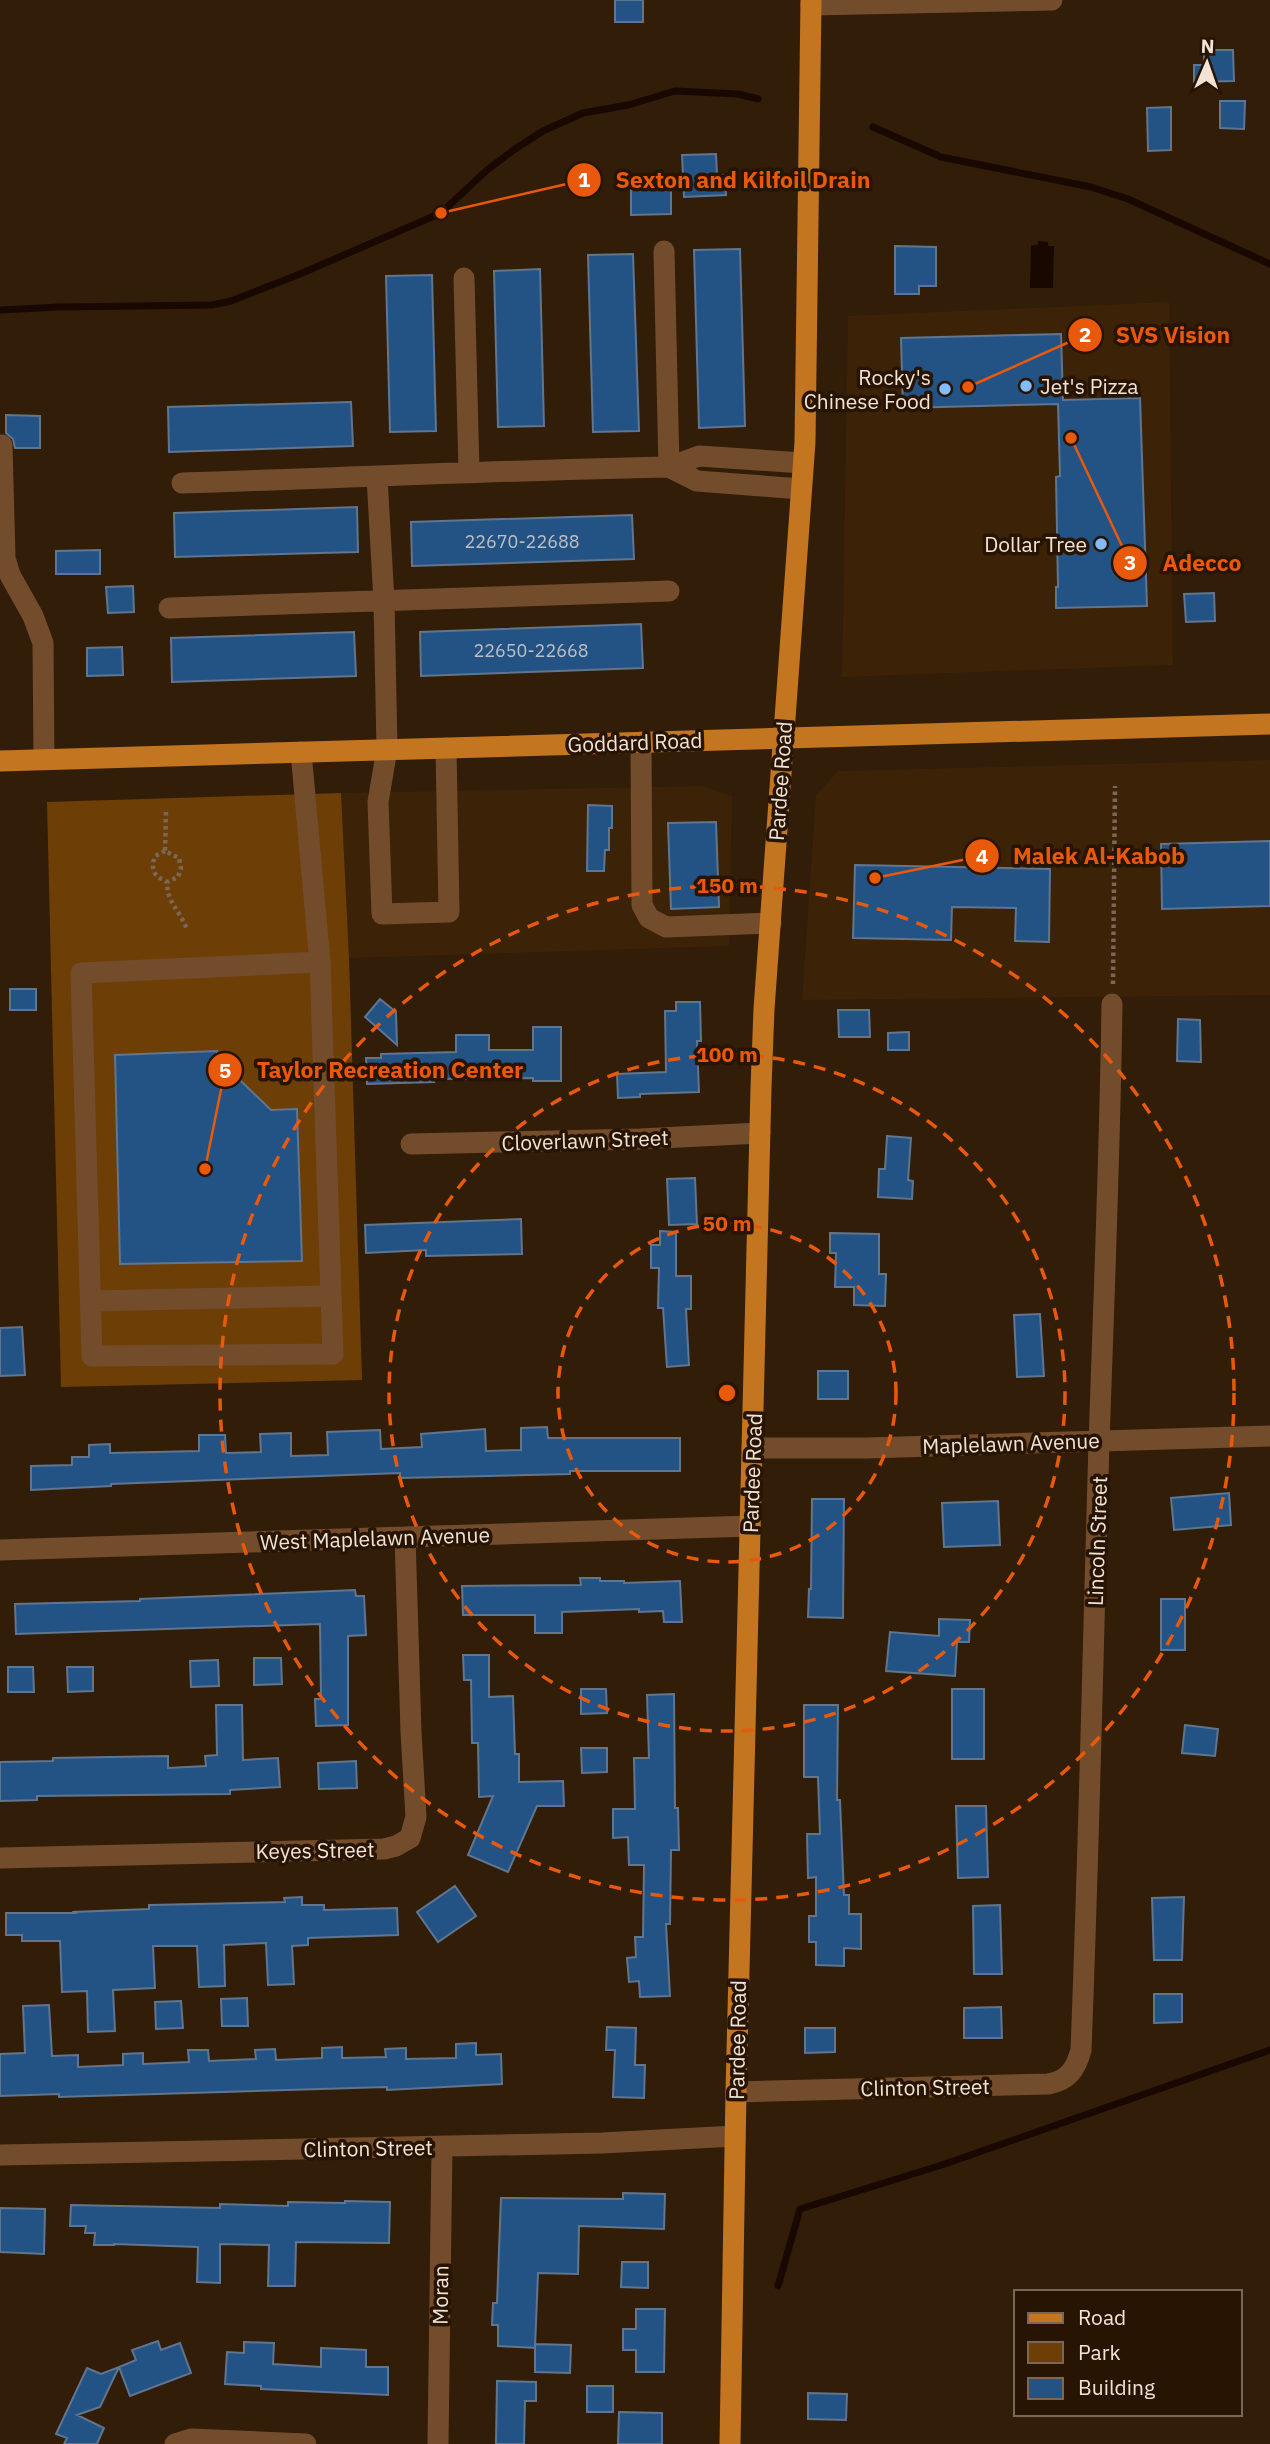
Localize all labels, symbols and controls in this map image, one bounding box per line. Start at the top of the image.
north arrow [1172,28,1242,98]
text: N [1200,34,1215,58]
callout: Sexton and Kilfoil Drain [566,158,884,202]
text: Sexton and Kilfoil Drain [616,164,870,194]
text: 1 [578,165,591,193]
callout: SVS Vision [1067,313,1244,357]
text: SVS Vision [1116,319,1230,349]
text: 2 [1079,320,1091,348]
place label: Rocky's Chinese Food [804,363,931,415]
place label: Jet's Pizza [1040,372,1139,400]
marker: Jet's Pizza [1018,378,1034,394]
marker: Rocky's Chinese Food [937,381,953,397]
house number: 22670-22688 [464,530,580,553]
place label: Dollar Tree [984,530,1087,558]
marker: Dollar Tree [1093,536,1109,552]
callout: Adecco [1113,541,1255,585]
text: Adecco [1162,547,1242,577]
text: 3 [1124,548,1136,576]
house number: 22650-22668 [473,639,589,662]
street label: Pardee Road [762,720,798,842]
street label: Goddard Road [567,726,703,758]
callout: Malek Al-Kabob [964,834,1199,878]
text: Malek Al-Kabob [1013,840,1185,870]
text: 4 [976,842,988,870]
text: 150 m [696,871,758,899]
text: 100 m [696,1040,758,1068]
callout: Taylor Recreation Center [208,1048,538,1092]
text: Taylor Recreation Center [257,1054,523,1084]
text: 5 [219,1056,231,1084]
street label: Cloverlawn Street [501,1123,669,1157]
text: 50 m [703,1209,751,1237]
centre of rings [715,1381,739,1405]
street label: Pardee Road [736,1413,768,1533]
street label: Maplelawn Avenue [922,1426,1100,1460]
street label: Lincoln Street [1081,1475,1113,1607]
street label: West Maplelawn Avenue [260,1520,490,1556]
street label: Keyes Street [255,1835,375,1865]
street label: Pardee Road [722,1980,752,2100]
street label: Clinton Street [860,2072,990,2102]
street label: Clinton Street [303,2133,433,2163]
street label: Moran [425,2265,455,2325]
legend [1014,2290,1242,2416]
text: Road [1078,2303,1126,2331]
text: Park [1078,2338,1121,2366]
text: Building [1078,2373,1155,2401]

